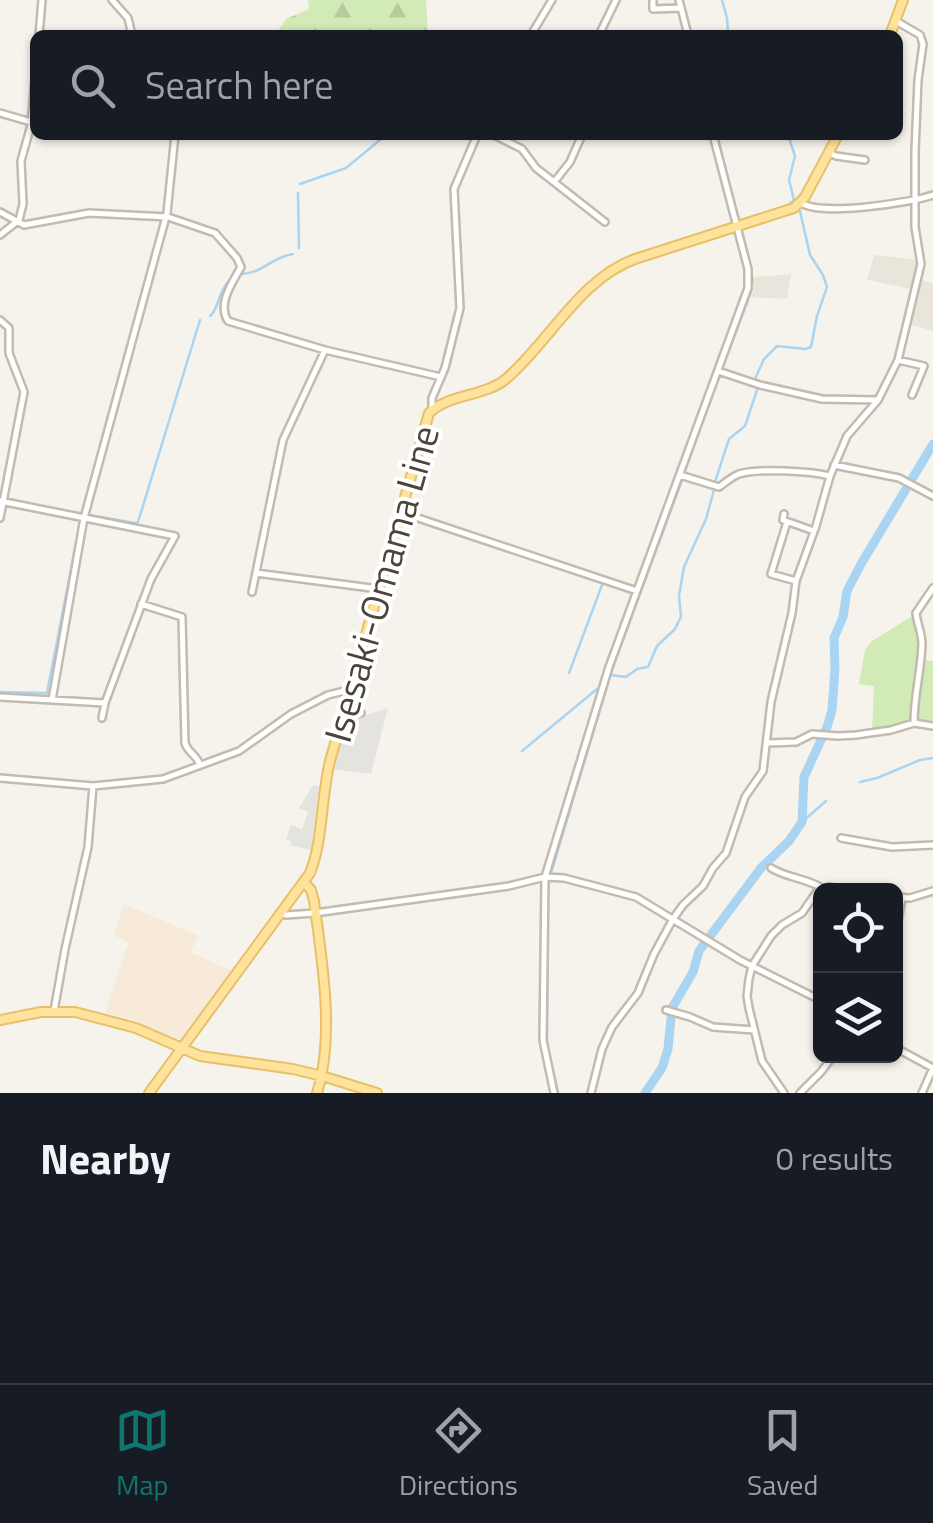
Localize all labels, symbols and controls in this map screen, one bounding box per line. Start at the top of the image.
search box [30,30,903,140]
text: Search here [145,56,333,114]
icon: search [65,58,120,113]
street label: Isesaki-Omama Line [308,418,454,749]
map controls [813,883,903,1063]
button: locate [813,883,903,973]
button: layers [813,973,903,1063]
text: Nearby [40,1126,171,1190]
text: 0 results [776,1134,893,1182]
tab: Map [115,1403,170,1506]
tab: Directions [399,1403,518,1506]
tab: Saved [747,1403,818,1506]

